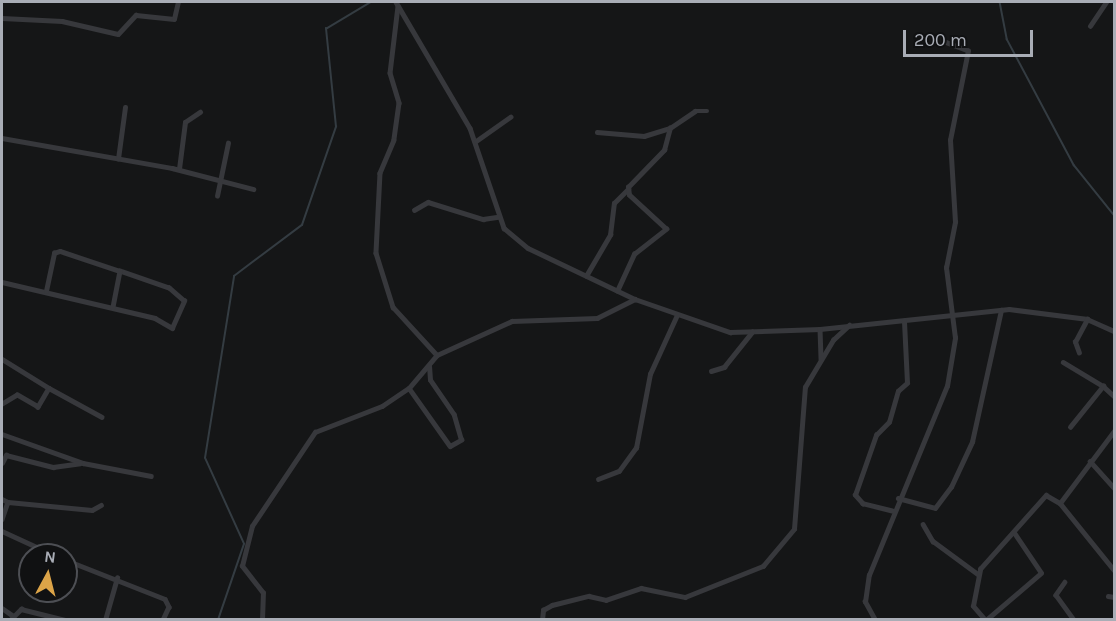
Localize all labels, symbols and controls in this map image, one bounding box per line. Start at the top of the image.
scale bar [906,18,1036,56]
text: 200 m [914,29,967,51]
north arrow [18,543,78,603]
text: N [43,546,57,567]

